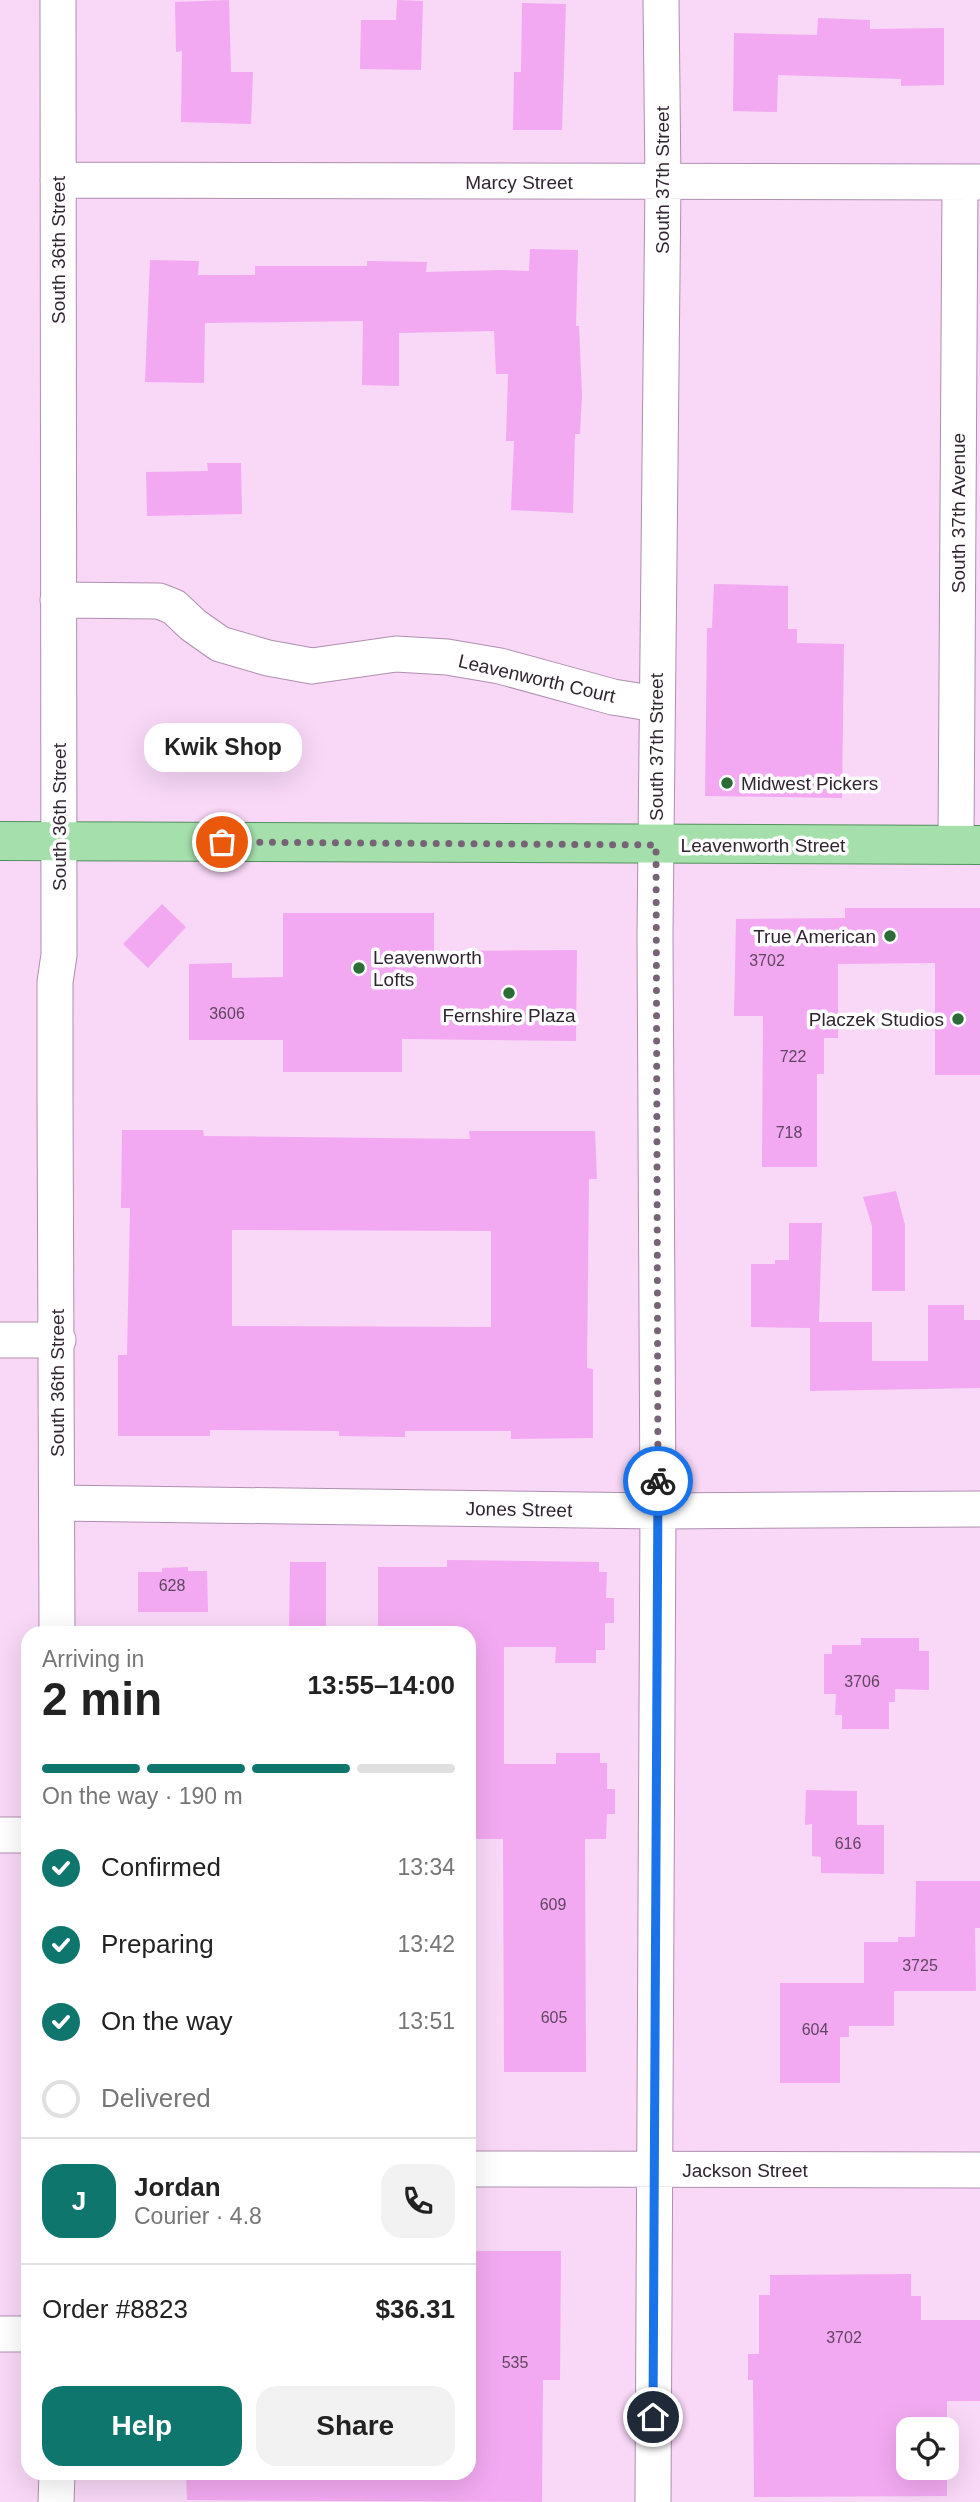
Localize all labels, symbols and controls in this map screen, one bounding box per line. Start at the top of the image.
street label: South 37th Street [652,105,673,254]
street label: Marcy Street [465,172,574,193]
street label: South 36th Street [48,175,69,324]
street label: South 37th Avenue [948,433,969,593]
street label: Leavenworth Court [456,650,618,707]
street label: South 37th Street [646,672,667,821]
callout: Kwik Shop [143,723,301,772]
text: Kwik Shop [164,734,282,760]
street label: South 36th Street [49,742,70,891]
place label: Midwest Pickers [741,773,878,794]
marker: Midwest Pickers [719,775,735,791]
pin [192,812,252,872]
icon: bag [203,823,241,861]
street label: Leavenworth Street [681,835,846,856]
place label: True American [753,926,876,947]
marker: True American [882,928,898,944]
place label: Leavenworth Lofts [373,947,482,990]
house number: 3702 [749,952,785,969]
marker: Leavenworth Lofts [351,960,367,976]
marker: Fernshire Plaza [501,985,517,1001]
house number: 3606 [209,1005,245,1022]
place label: Fernshire Plaza [442,1005,576,1026]
place label: Placzek Studios [809,1009,944,1030]
marker: Placzek Studios [950,1011,966,1027]
house number: 722 [780,1048,806,1065]
house number: 718 [776,1124,802,1141]
street label: South 36th Street [47,1308,68,1457]
courier [623,1446,693,1516]
icon: bike [639,1462,677,1500]
street label: Jones Street [465,1498,573,1521]
house number: 628 [159,1577,185,1594]
text: Arriving in [42,1646,144,1672]
text: 13:55–14:00 [308,1670,455,1700]
text: 2 min [42,1673,162,1725]
house number: 3706 [844,1673,880,1690]
text: On the way · 190 m [42,1783,243,1809]
house number: 616 [835,1835,861,1852]
icon: check [42,1849,80,1887]
text: Confirmed [101,1852,221,1882]
text: 13:34 [397,1854,455,1880]
house number: 609 [540,1896,566,1913]
icon: check [42,1926,80,1964]
text: Preparing [101,1929,214,1959]
text: 13:42 [397,1931,455,1957]
house number: 3725 [902,1957,938,1974]
icon: check [42,2003,80,2041]
text: On the way [101,2006,233,2036]
text: 13:51 [397,2008,455,2034]
house number: 605 [541,2009,567,2026]
house number: 604 [802,2021,828,2038]
text: Delivered [101,2083,211,2113]
street label: Jackson Street [682,2160,809,2181]
button: phone [381,2164,455,2238]
text: Jordan [134,2172,221,2202]
text: J [72,2186,86,2216]
text: Courier · 4.8 [134,2203,262,2229]
text: Order #8823 [42,2294,188,2324]
text: $36.31 [375,2294,455,2324]
house number: 3702 [826,2329,862,2346]
house number: 535 [502,2354,528,2371]
button: Help [42,2386,242,2466]
button: Share [256,2386,455,2466]
pin [623,2387,683,2447]
icon: home [634,2398,672,2436]
map controls [896,2417,959,2480]
button: locate [896,2417,959,2480]

